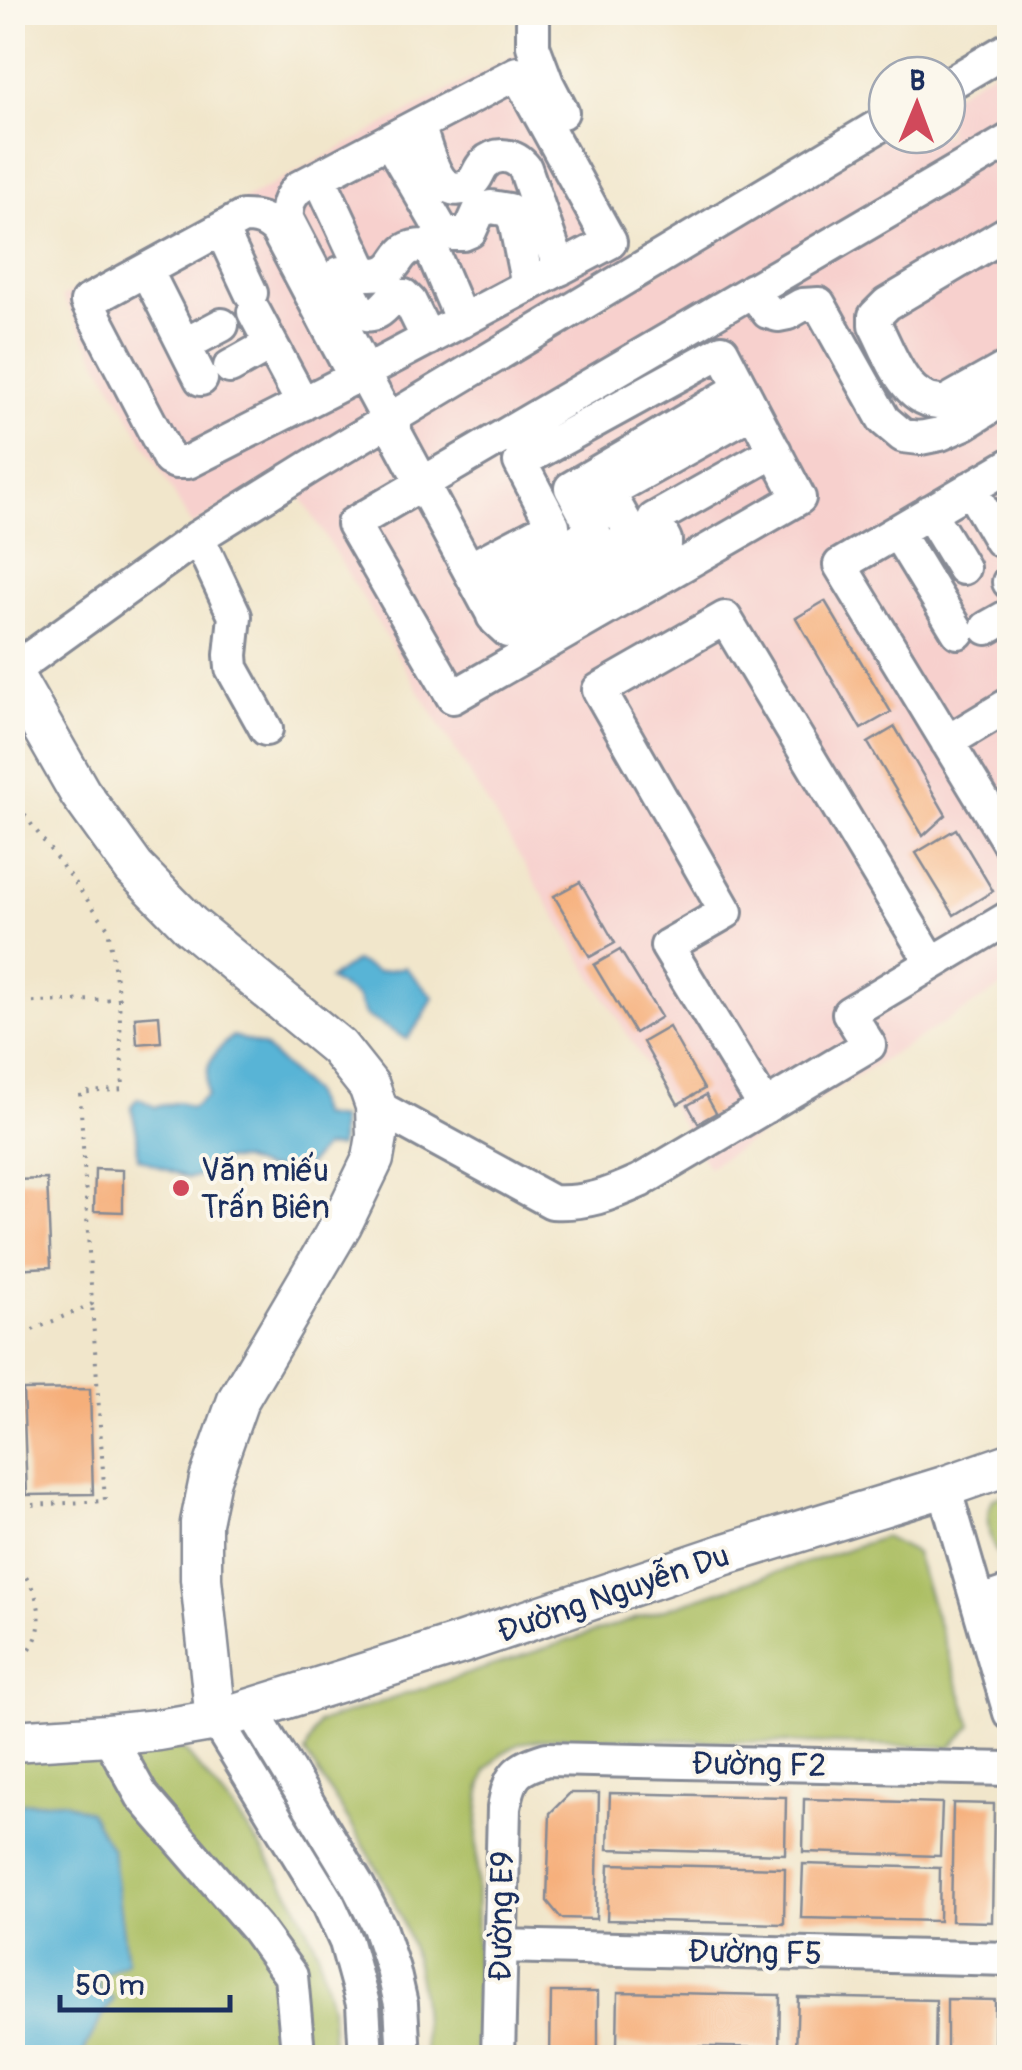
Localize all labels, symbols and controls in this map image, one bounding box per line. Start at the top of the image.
north arrow [867,55,967,155]
text: B [909,64,926,99]
place label: Văn miếu Trấn Biên [201,1151,330,1228]
marker: Văn miếu Trấn Biên [170,1177,192,1199]
street label: Đường Nguyễn Du [492,1535,734,1652]
street label: Đường F2 [691,1744,827,1786]
street label: Đường E9 [481,1850,523,1982]
street label: Đường F5 [688,1932,822,1974]
scale bar [60,1950,230,2012]
text: 50 m [75,1967,145,2004]

